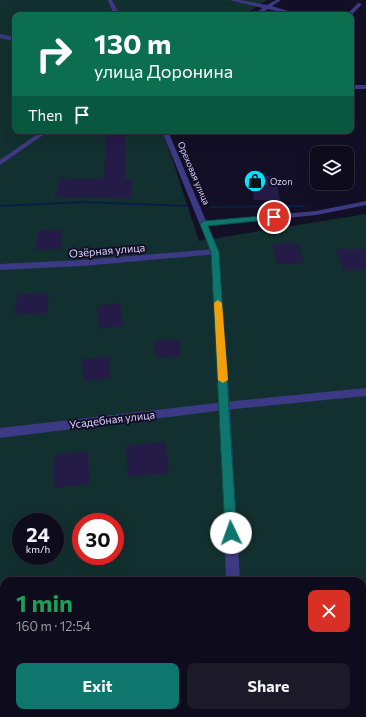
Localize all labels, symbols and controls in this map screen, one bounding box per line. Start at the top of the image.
text: 130 m [94,26,171,60]
icon: right [28,28,80,80]
text: улица Доронина [94,60,233,82]
icon: arrive [71,104,93,126]
text: Then [28,106,63,124]
street label: Ореховая улица [176,140,212,207]
map controls [310,146,354,190]
button: layers [310,146,354,190]
shop icon: Ozon [242,168,268,194]
place label: Ozon [270,176,292,187]
pin [257,200,291,234]
icon: arrive [263,206,285,228]
street label: Озёрная улица [68,240,146,260]
street label: Усадебная улица [68,407,156,431]
position arrow [210,512,252,554]
speed limit sign: 30 [72,513,124,565]
text: 24 [26,522,50,546]
text: km/h [26,543,50,555]
text: 1 min [16,588,73,617]
button: close [308,590,350,632]
text: 160 m · 12:54 [16,618,91,634]
button: Exit [16,663,179,709]
button: Share [187,663,350,709]

